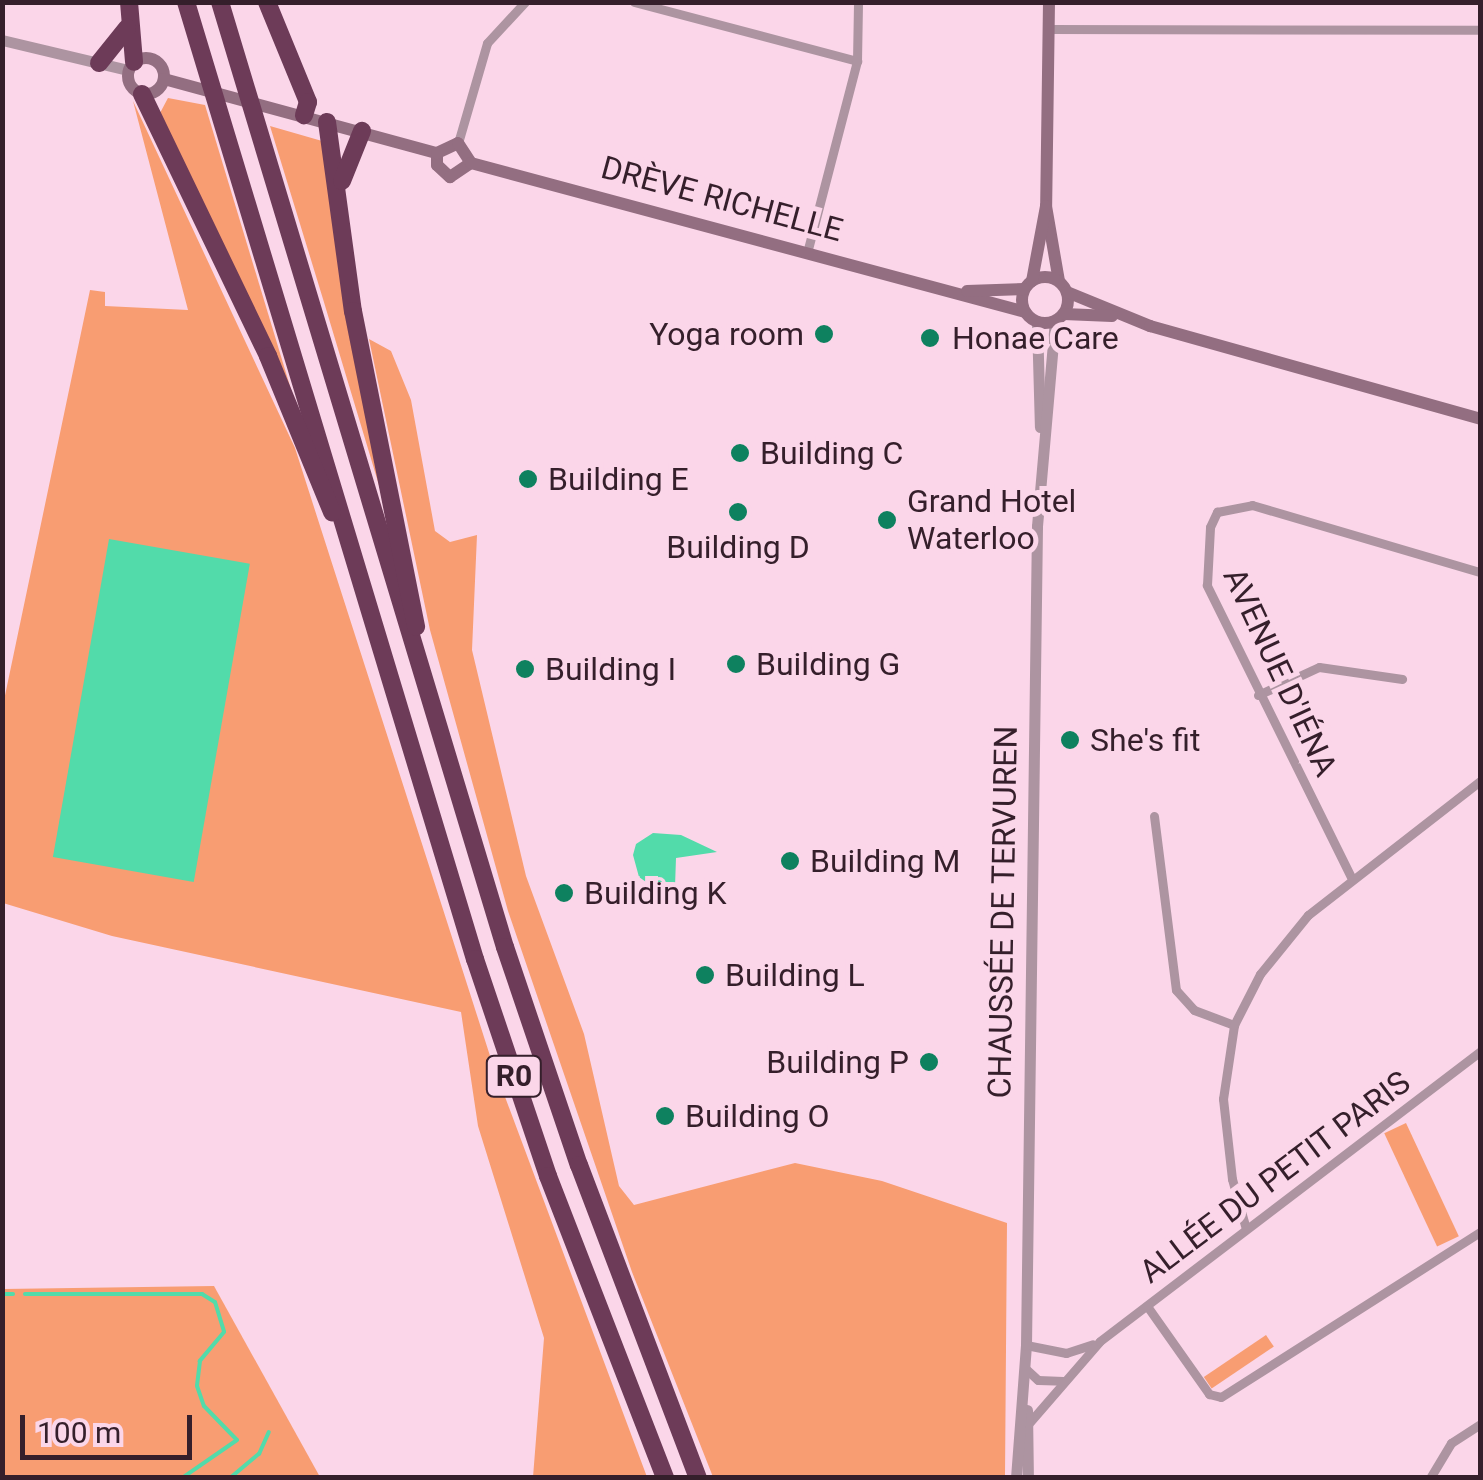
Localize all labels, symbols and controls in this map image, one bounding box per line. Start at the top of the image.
street label: DRÈVE RICHELLE [597,148,847,250]
place label: Yoga room [649,315,804,353]
place label: Honae Care [952,319,1119,357]
marker: Yoga room [813,323,835,345]
marker: Honae Care [917,325,943,351]
place label: Building C [760,434,903,472]
marker: Building C [729,442,751,464]
place label: Building E [548,460,689,498]
marker: Building E [517,468,539,490]
place label: Grand Hotel Waterloo [907,483,1076,558]
marker: Building D [727,501,749,523]
marker: Grand Hotel Waterloo [876,509,898,531]
place label: Building D [666,528,810,566]
street label: AVENUE D'IÉNA [1215,562,1345,782]
place label: Building G [756,645,900,683]
place label: Building I [545,650,676,688]
marker: Building G [725,653,747,675]
marker: Building I [514,658,536,680]
place label: She's fit [1090,721,1200,759]
street label: CHAUSSÉE DE TERVUREN [981,725,1025,1099]
marker: She's fit [1059,729,1081,751]
place label: Building M [810,842,960,880]
marker: Building M [779,850,801,872]
place label: Building K [584,874,727,912]
marker: Building K [553,882,575,904]
place label: Building L [725,956,865,994]
marker: Building L [694,964,716,986]
place label: Building P [766,1043,909,1081]
road number: R0 [484,1051,544,1101]
marker: Building P [918,1051,940,1073]
street label: ALLÉE DU PETIT PARIS [1132,1063,1418,1291]
place label: Building O [685,1097,830,1135]
marker: Building O [654,1105,676,1127]
scale bar [25,1395,198,1457]
text: 100 m [37,1415,121,1450]

